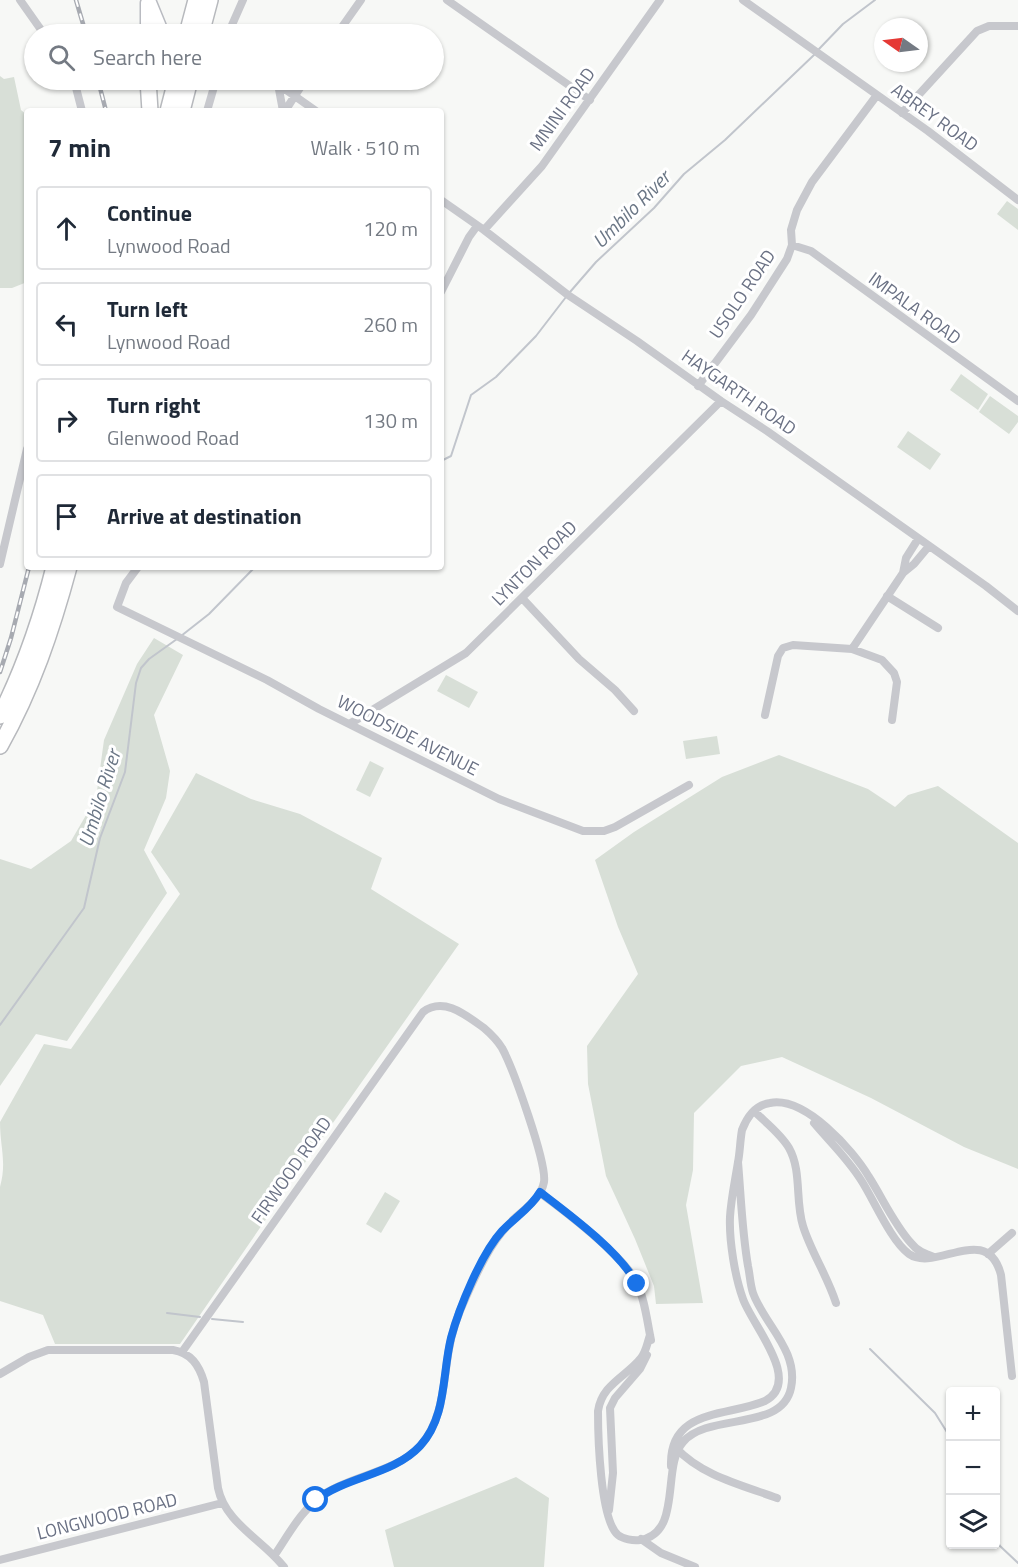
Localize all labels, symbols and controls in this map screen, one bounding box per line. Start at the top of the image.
north arrow [874,18,928,72]
search box [24,24,444,90]
text: Search here [93,40,202,74]
icon: search [45,41,78,74]
street label: MNINI ROAD [522,62,602,156]
street label: ABREY ROAD [886,76,984,158]
text: 7 min [48,128,111,167]
text: Walk · 510 m [311,132,420,163]
water label: Umbilo River [585,161,679,255]
text: Continue [107,196,192,230]
icon: ahead [50,212,83,245]
text: 120 m [363,213,418,244]
text: Lynwood Road [107,230,231,261]
street label: USOLO ROAD [702,244,782,344]
street label: IMPALA ROAD [863,265,967,351]
text: Turn left [107,292,188,326]
icon: left [50,308,83,341]
text: 260 m [363,309,418,340]
text: Lynwood Road [107,326,231,357]
street label: HAYGARTH ROAD [676,342,802,442]
text: Turn right [107,388,201,422]
icon: right [50,404,83,437]
text: 130 m [363,405,418,436]
text: Glenwood Road [107,422,239,453]
text: Arrive at destination [107,499,302,533]
icon: arrive [50,500,83,533]
street label: LYNTON ROAD [485,514,583,612]
street label: WOODSIDE AVENUE [333,688,483,782]
water label: Umbilo River [70,743,129,850]
street label: FIRWOOD ROAD [244,1111,338,1229]
route end [623,1270,649,1296]
map controls [946,1387,1000,1549]
button: + [946,1387,1000,1441]
button: − [946,1441,1000,1495]
street label: LONGWOOD ROAD [34,1486,180,1546]
route start [302,1486,328,1512]
button: layers [946,1495,1000,1549]

